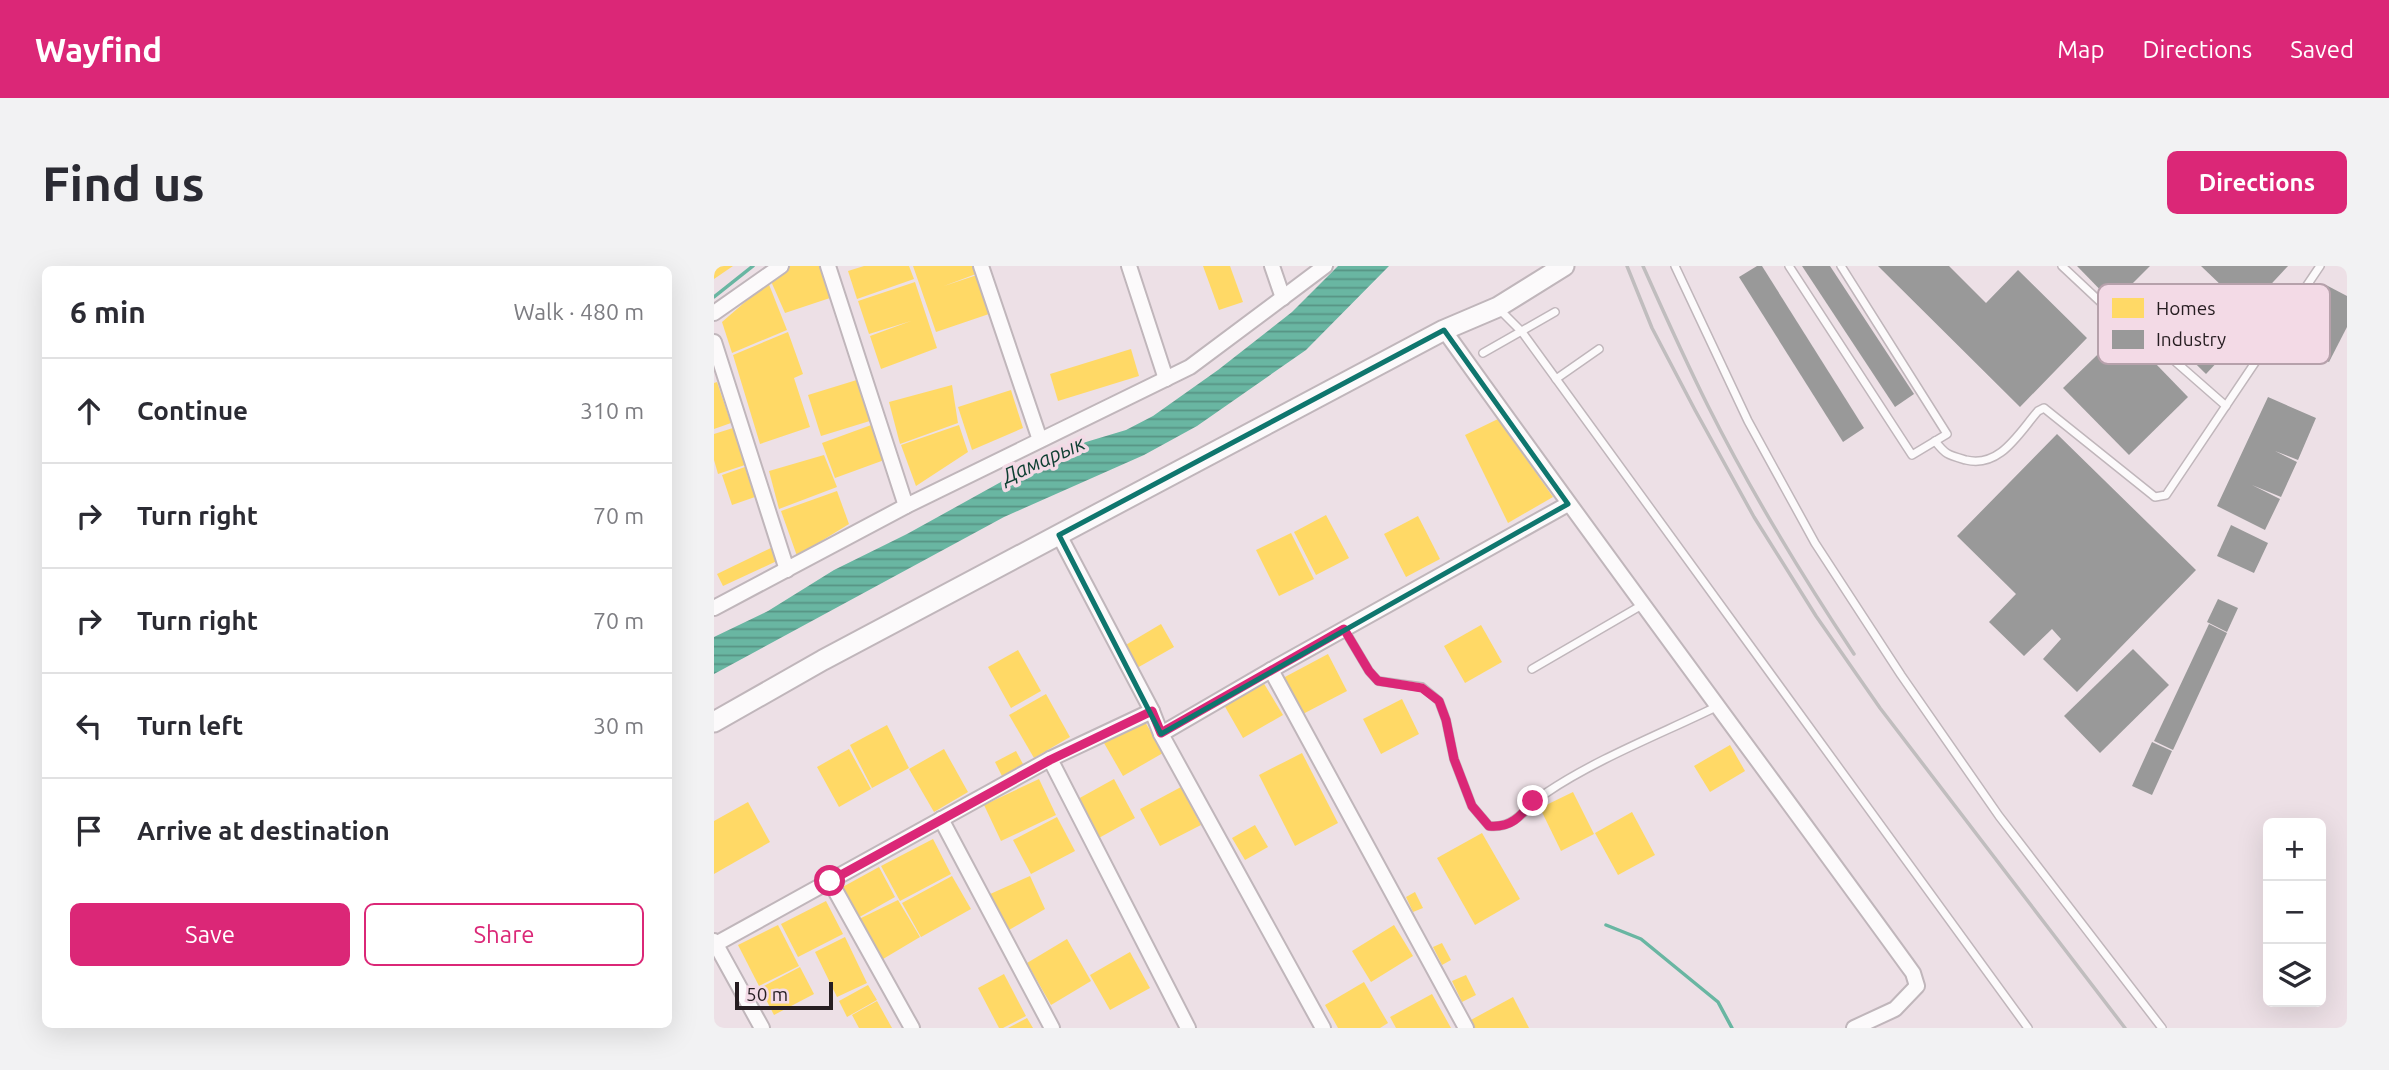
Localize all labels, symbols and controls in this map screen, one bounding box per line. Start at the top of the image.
text: Wayfind [35,31,162,68]
text: Map [2057,36,2104,63]
text: Directions [2142,36,2252,63]
text: Saved [2290,36,2354,63]
button: Directions [2167,151,2347,214]
text: Find us [42,155,205,210]
legend [2098,284,2330,364]
text: 6 min [70,295,146,329]
text: Homes [2156,297,2216,319]
text: Walk · 480 m [513,299,644,324]
text: Industry [2156,328,2226,350]
icon: ahead [70,392,108,430]
text: Continue [137,396,248,425]
text: 310 m [580,398,644,423]
water label: Дамарык [996,430,1088,489]
icon: right [70,497,108,535]
text: Turn right [137,501,258,530]
text: 70 m [593,503,644,528]
icon: right [70,602,108,640]
text: Turn right [137,606,258,635]
text: 70 m [593,608,644,633]
icon: left [70,707,108,745]
text: Turn left [137,711,243,740]
text: 30 m [593,713,644,738]
route end [1517,785,1548,816]
icon: arrive [70,812,108,850]
text: Arrive at destination [137,816,390,845]
map controls [2263,818,2326,1007]
button: + [2263,818,2326,881]
route start [814,865,845,896]
button: − [2263,881,2326,944]
button: Save [70,903,350,966]
button: Share [364,903,644,966]
button: layers [2263,944,2326,1007]
scale bar [735,979,833,1011]
text: 50 m [746,983,788,1005]

